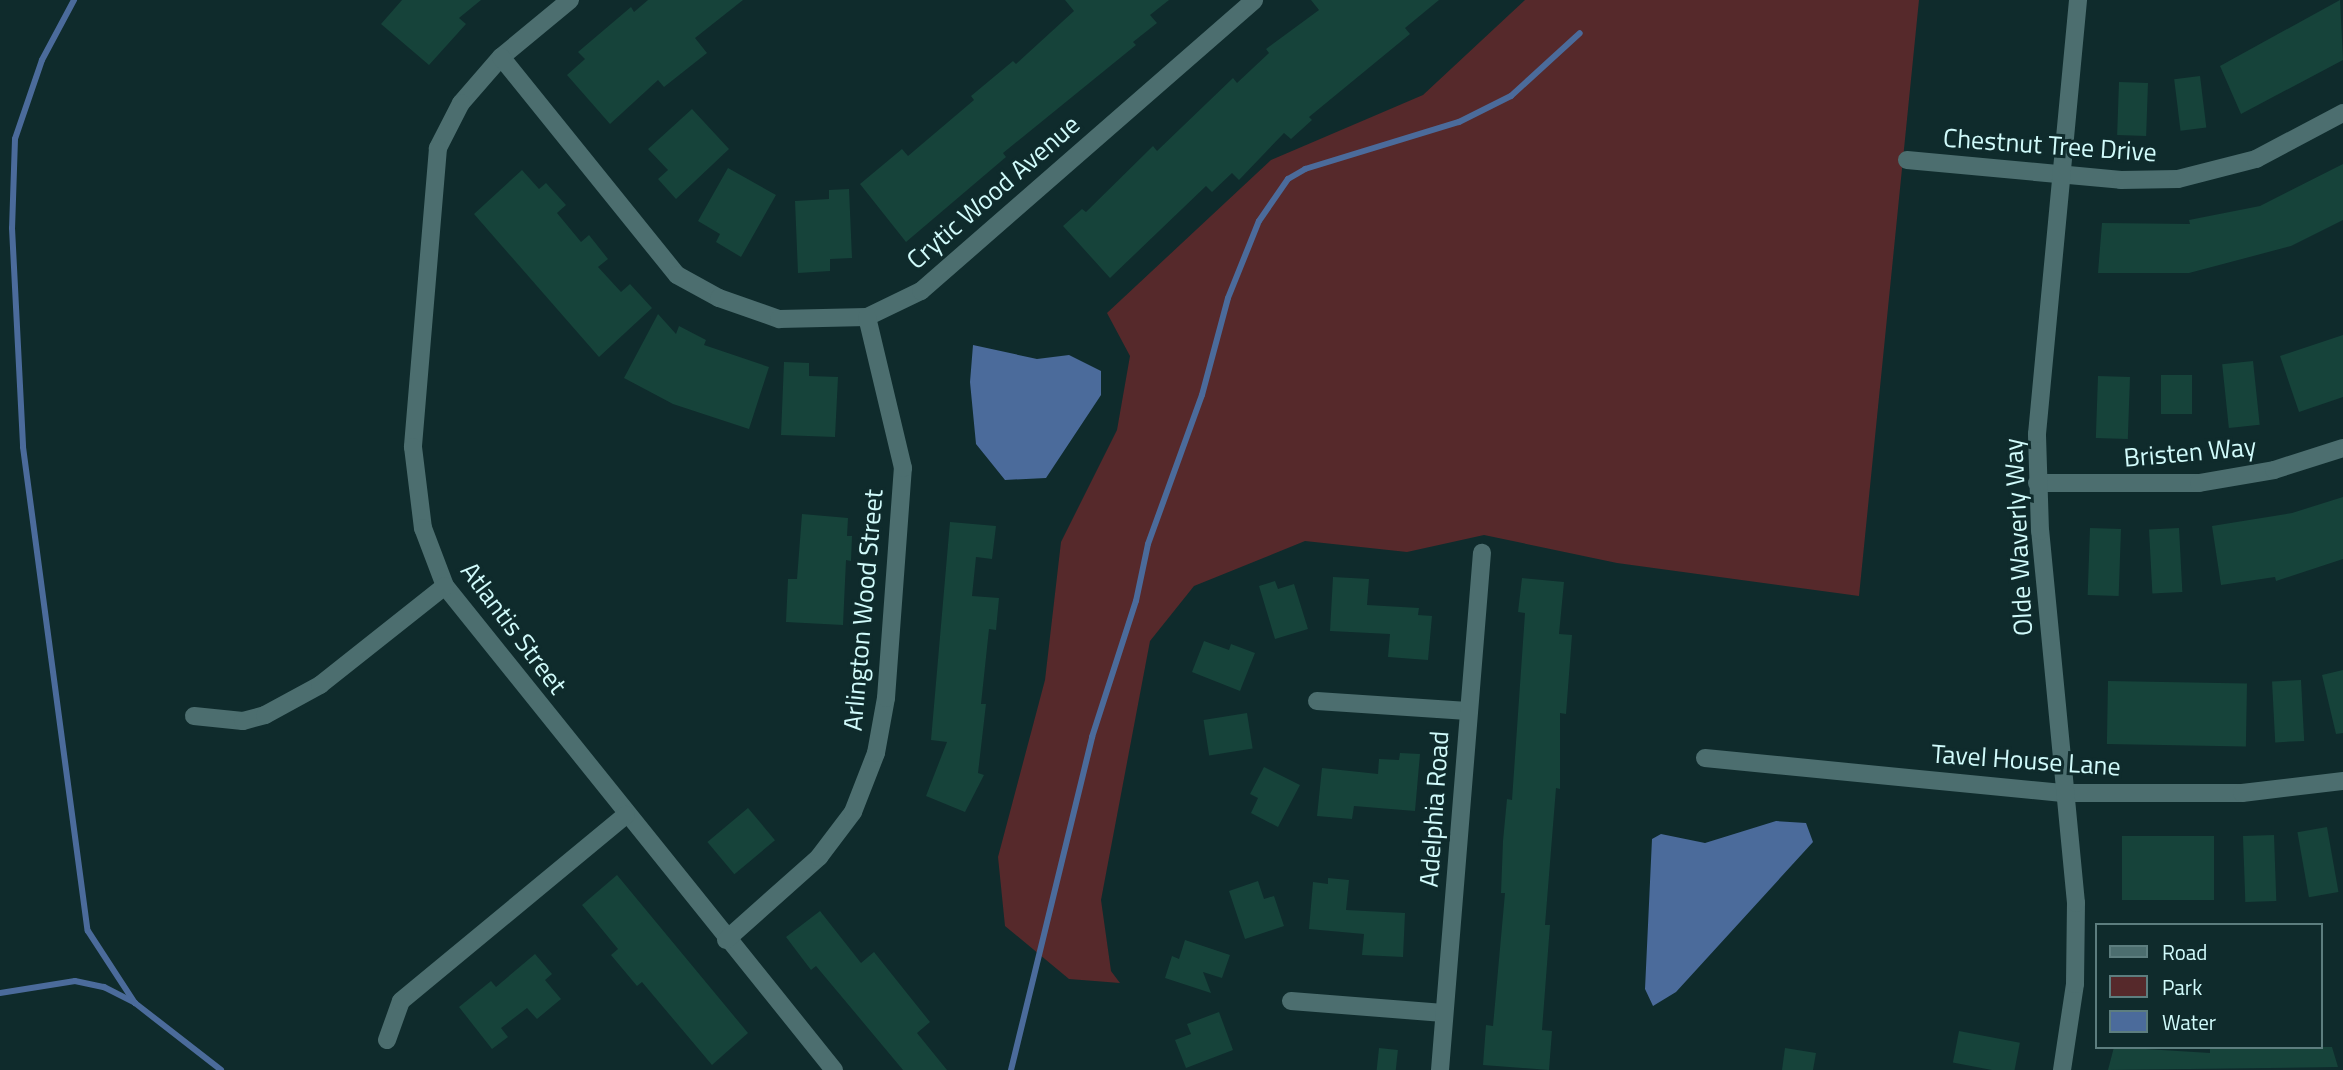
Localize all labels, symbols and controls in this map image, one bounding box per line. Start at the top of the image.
street label: Crytic Wood Avenue [900,109,1086,275]
street label: Chestnut Tree Drive [1942,122,2158,168]
street label: Bristen Way [2122,431,2258,473]
street label: Olde Waverly Way [1997,437,2039,637]
street label: Arlington Wood Street [837,488,889,732]
street label: Atlantis Street [454,556,574,700]
street label: Adelphia Road [1413,730,1455,888]
street label: Tavel House Lane [1930,738,2122,782]
legend [2094,923,2322,1049]
text: Road [2162,936,2207,968]
text: Park [2162,971,2202,1003]
text: Water [2162,1006,2216,1038]

